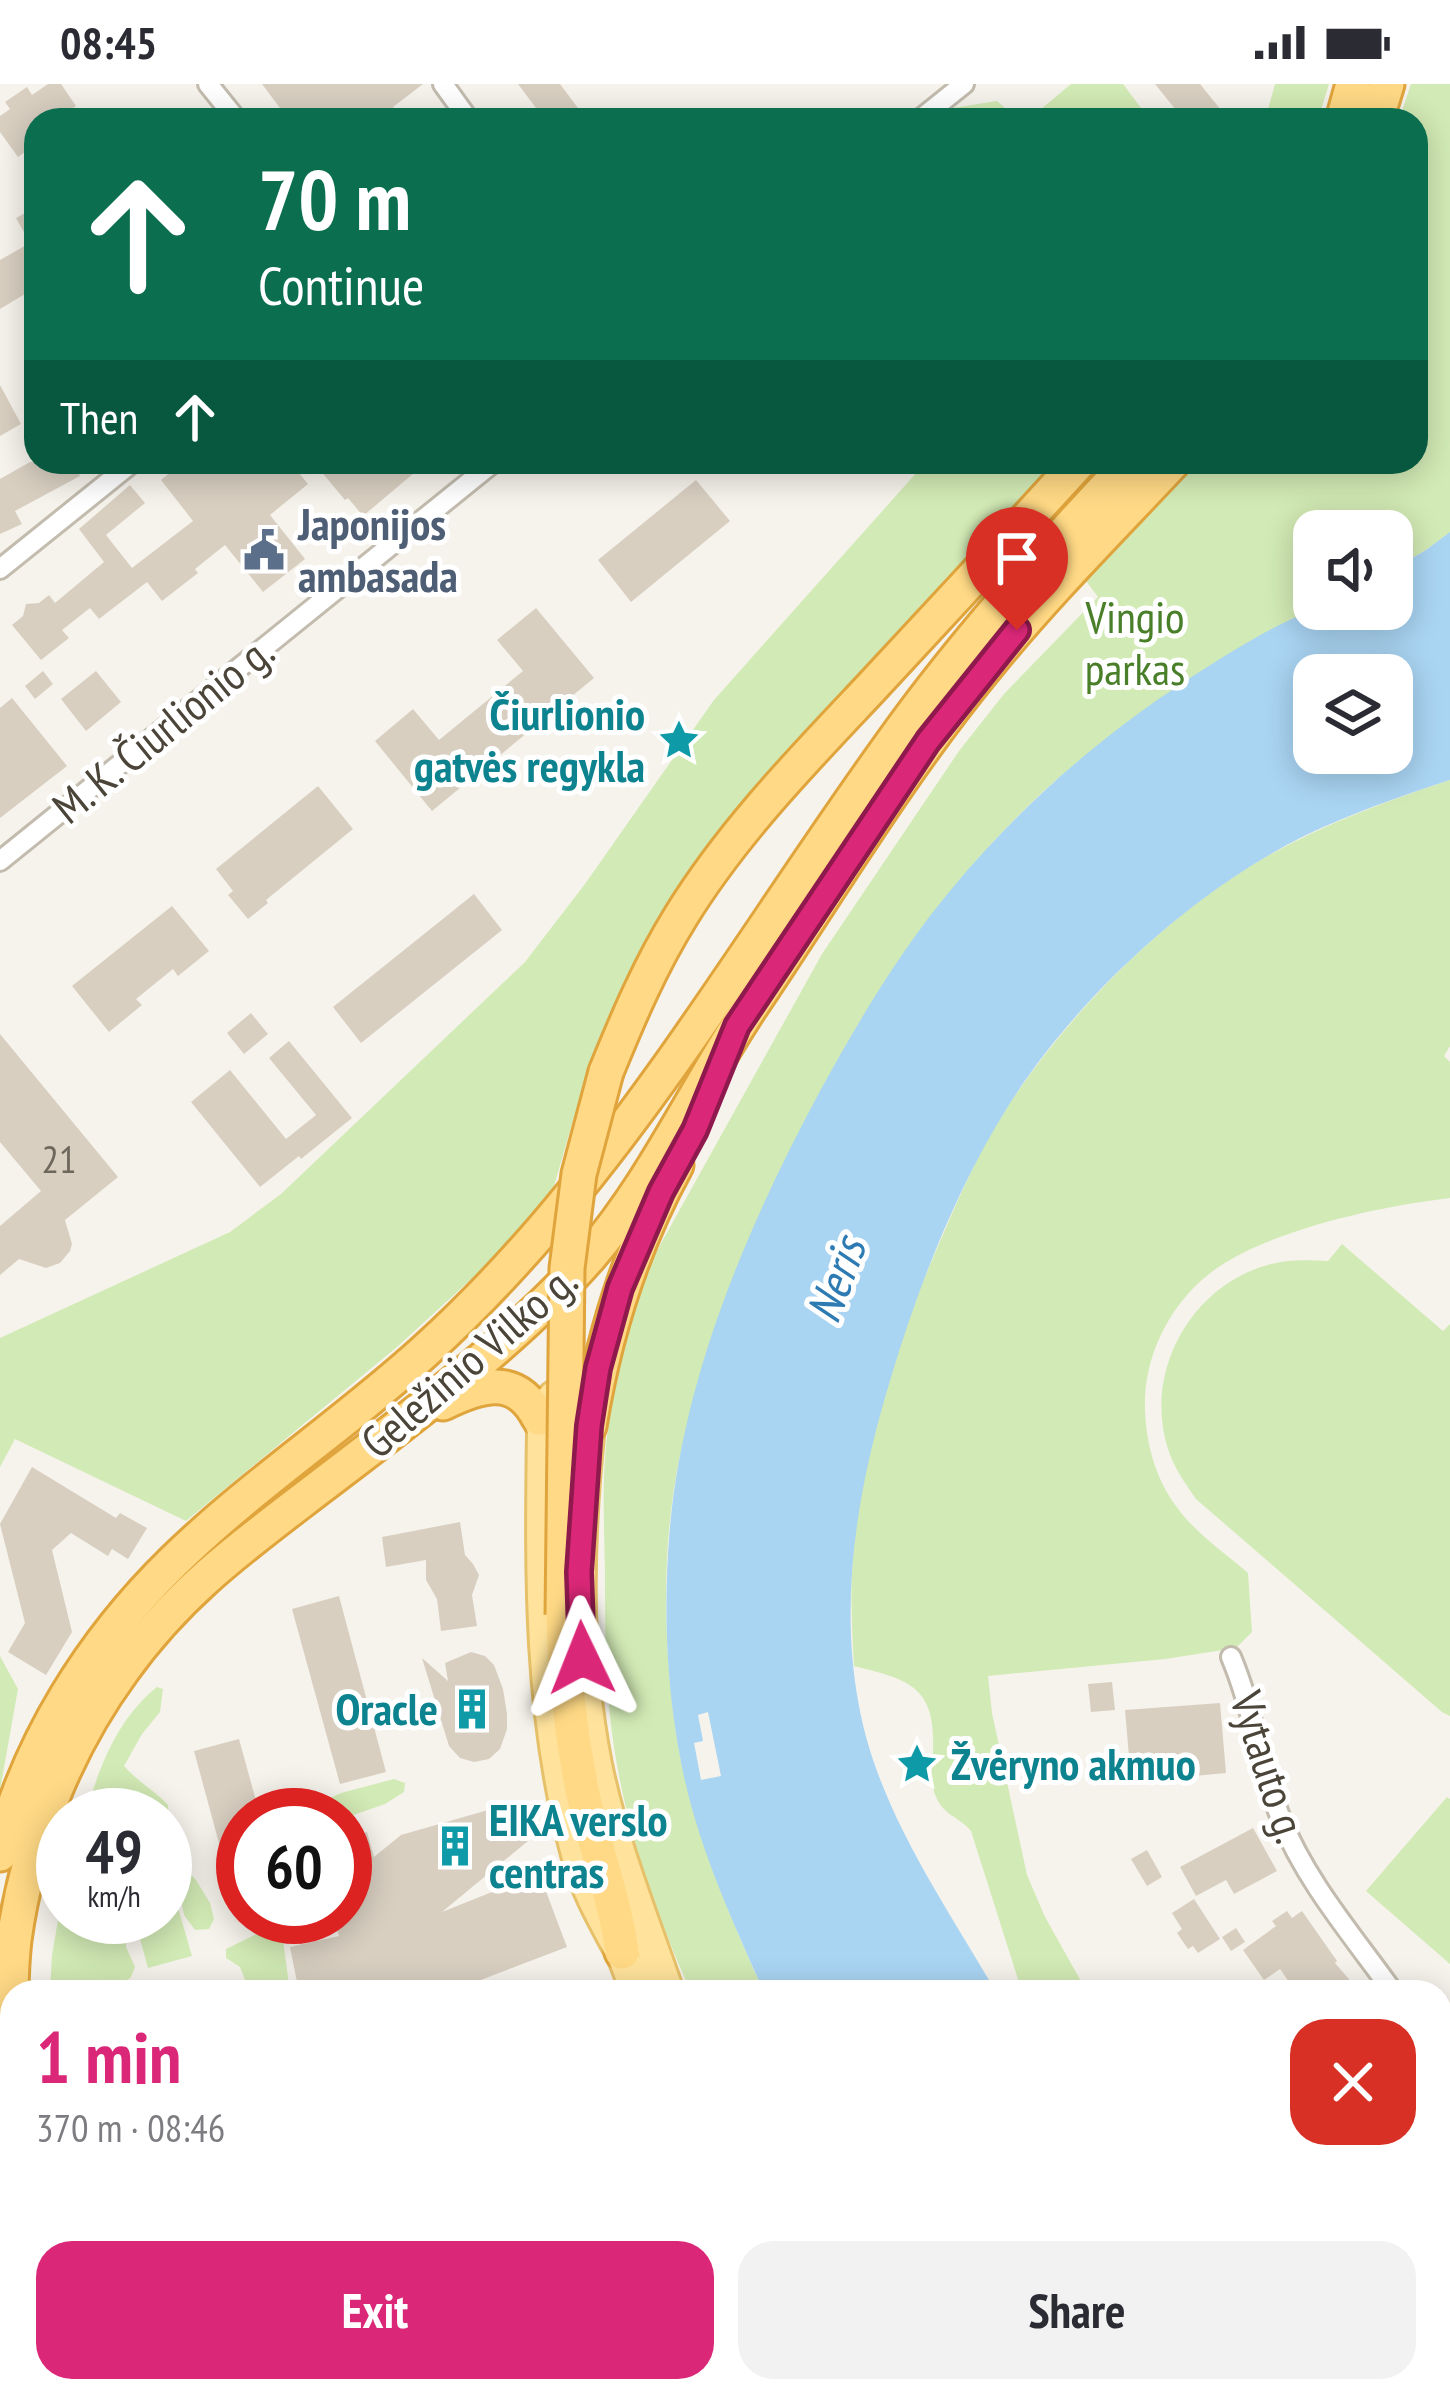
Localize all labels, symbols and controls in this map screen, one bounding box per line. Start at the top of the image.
text: 08:45 [60,13,157,71]
text: 70 m [258,144,411,253]
icon: ahead [60,156,216,312]
text: Continue [258,250,424,320]
icon: ahead [162,384,228,450]
text: Then [60,388,138,446]
place label: Japonijos ambasada [297,494,458,604]
pin [966,507,1068,630]
map controls [1293,510,1413,774]
button: sound [1293,510,1413,630]
icon: arrive [984,525,1050,591]
public building icon: Japonijos ambasada [241,527,287,573]
park label: Vingio parkas [1084,587,1185,697]
street label: M. K. Čiurlionio g. [40,621,285,835]
button: layers [1293,654,1413,774]
place label: Čiurlionio gatvės regykla [414,684,645,794]
place icon: Čiurlionio gatvės regykla [656,717,702,763]
house number: 21 [41,1133,77,1184]
water label: Neris [791,1224,880,1330]
street label: Geležinio Vilko g. [348,1251,588,1470]
position arrow [519,1595,645,1721]
place label: Oracle [335,1679,438,1737]
street label: Vytauto g. [1218,1683,1322,1850]
building icon: Oracle [449,1686,495,1732]
place label: Žvėryno akmuo [951,1734,1196,1792]
place icon: Žvėryno akmuo [894,1741,940,1787]
speed limit sign: 60 [216,1788,372,1944]
place label: EIKA verslo centras [489,1790,667,1900]
text: 49 [85,1812,143,1890]
building icon: EIKA verslo centras [432,1823,478,1869]
text: km/h [87,1876,141,1915]
text: 1 min [36,2010,181,2103]
button: close [1290,2019,1416,2145]
text: 370 m · 08:46 [36,2102,225,2153]
button: Exit [36,2241,714,2379]
button: Share [738,2241,1416,2379]

